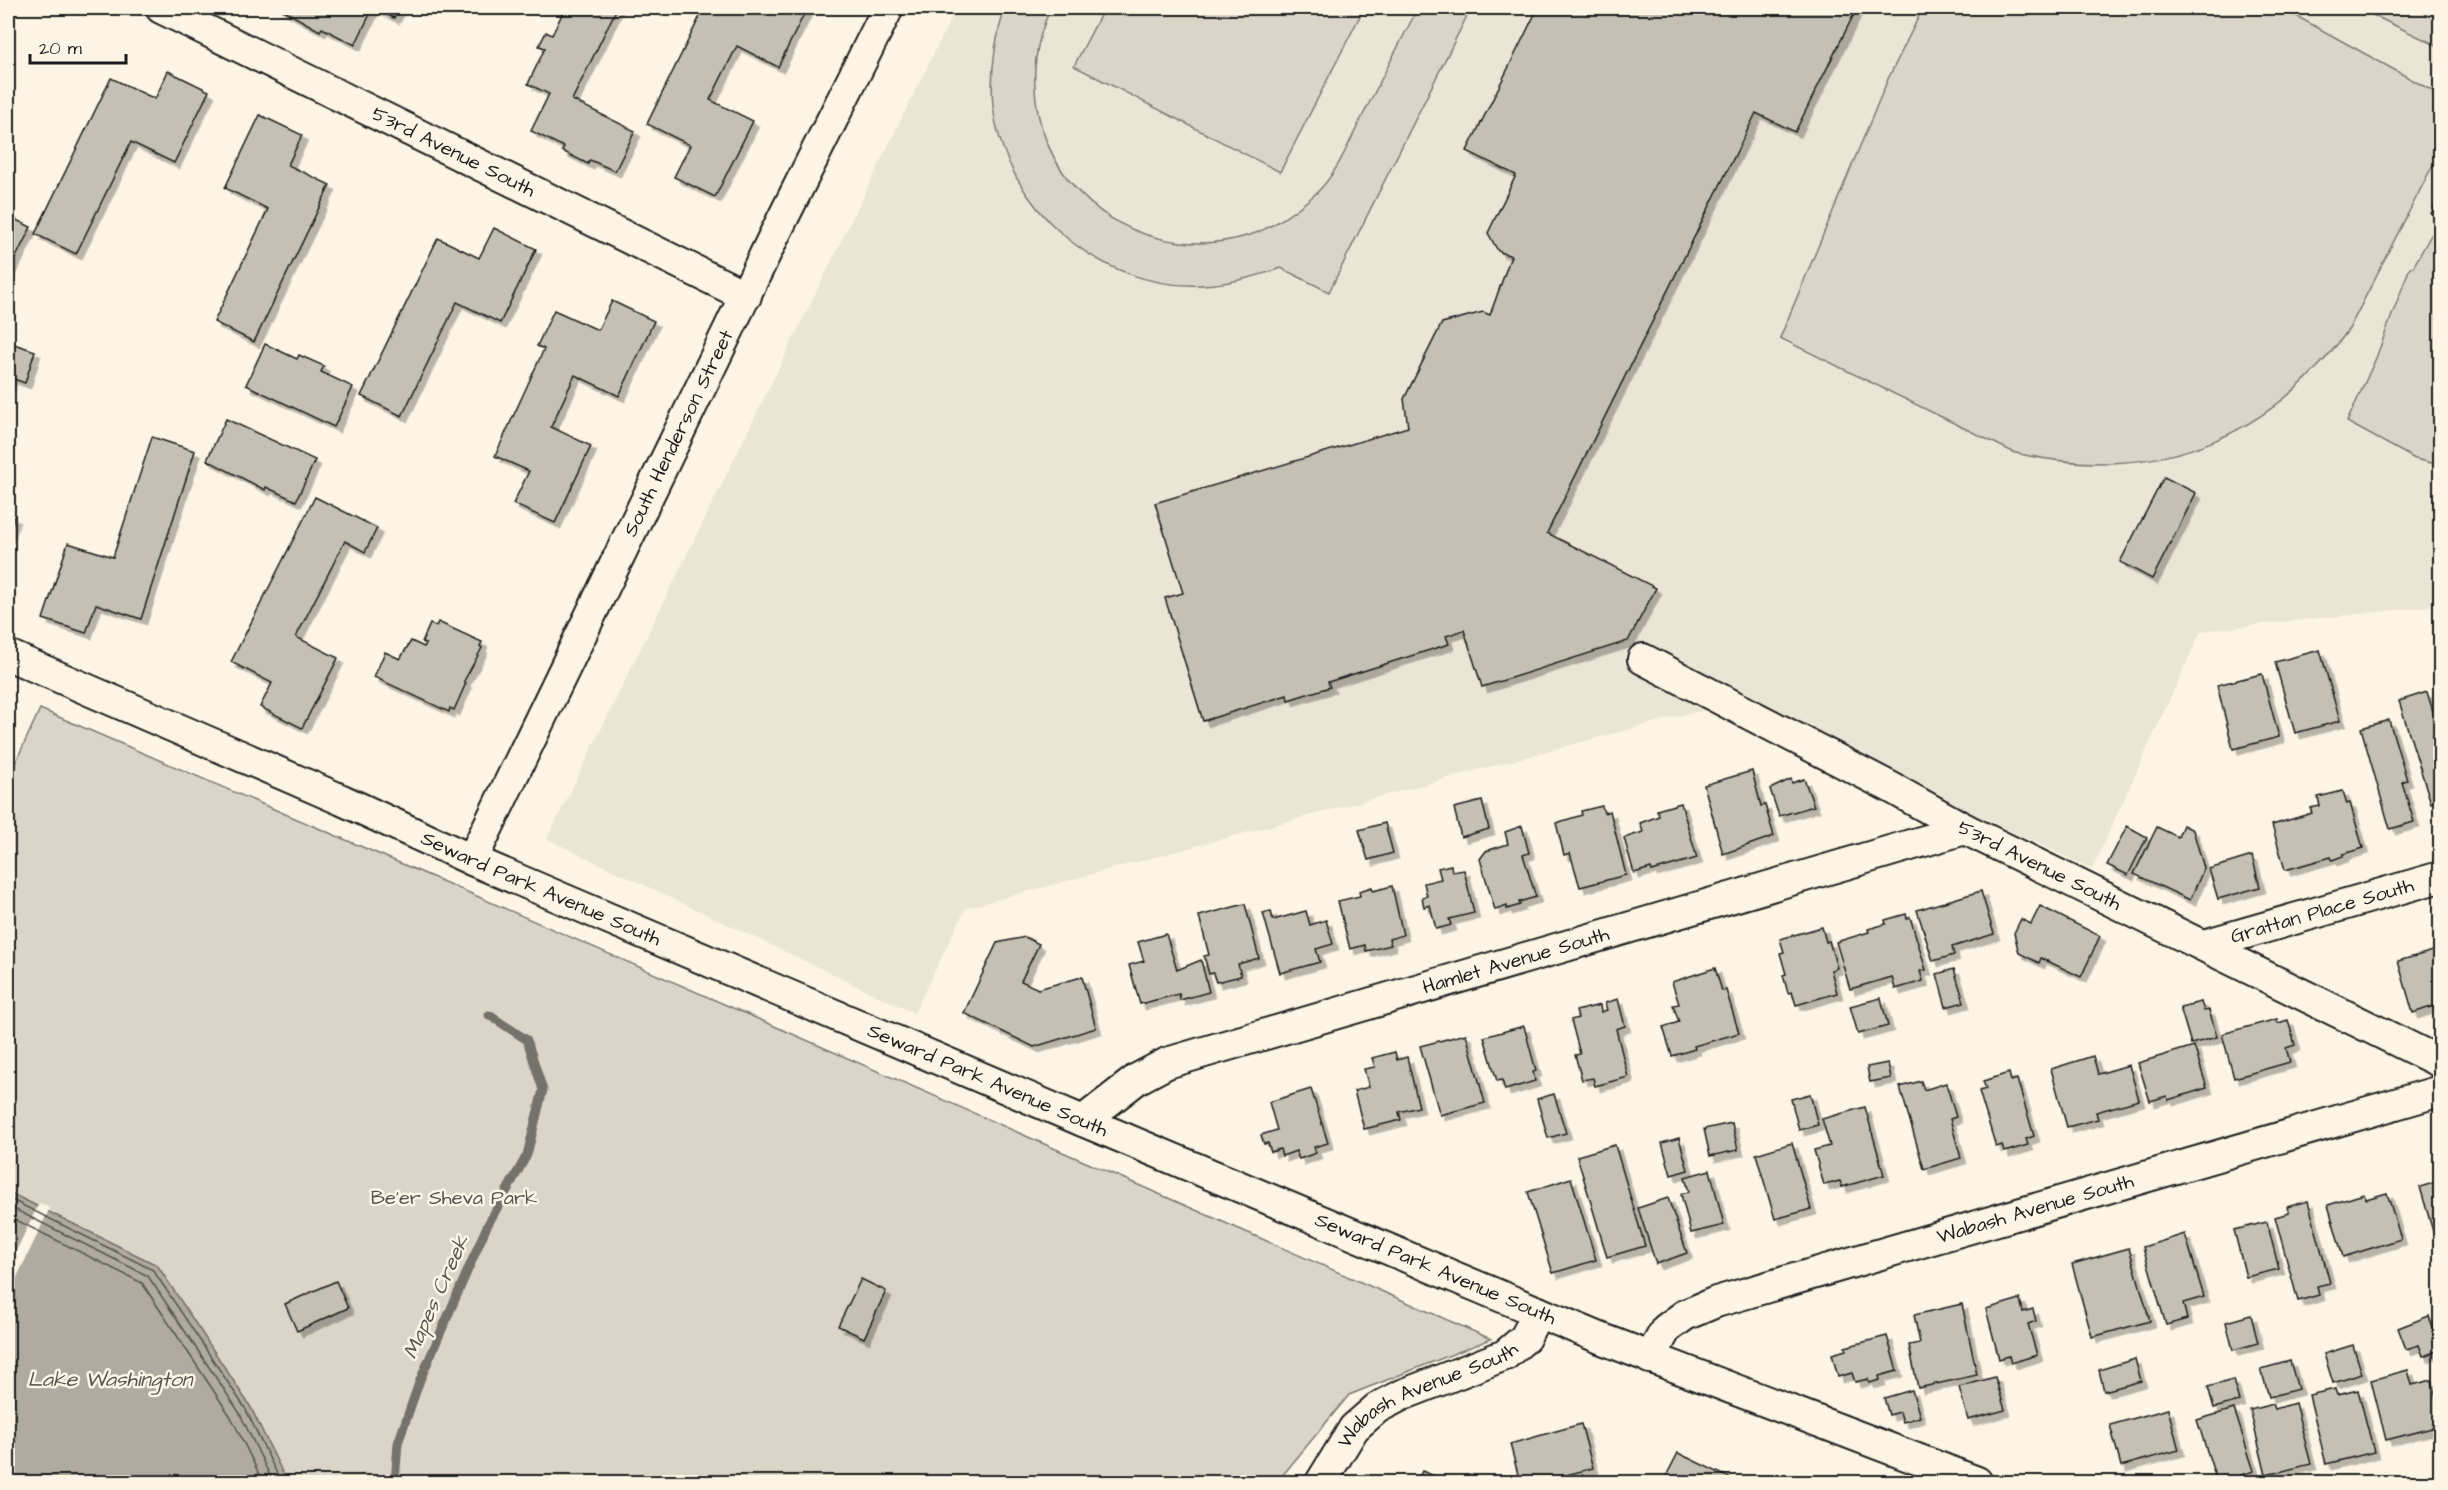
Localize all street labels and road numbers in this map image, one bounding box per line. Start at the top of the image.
street label: 53rd Avenue South [367,100,540,204]
street label: South Henderson Street [617,325,740,541]
street label: 53rd Avenue South [1953,814,2126,918]
street label: Seward Park Avenue South [416,824,665,953]
street label: Grattan Place South [2227,871,2417,951]
street label: Hamlet Avenue South [1419,920,1613,1001]
street label: Seward Park Avenue South [863,1017,1112,1144]
street label: Wabash Avenue South [1934,1167,2137,1251]
street label: Seward Park Avenue South [1311,1206,1560,1332]
street label: Wabash Avenue South [1331,1336,1524,1453]

